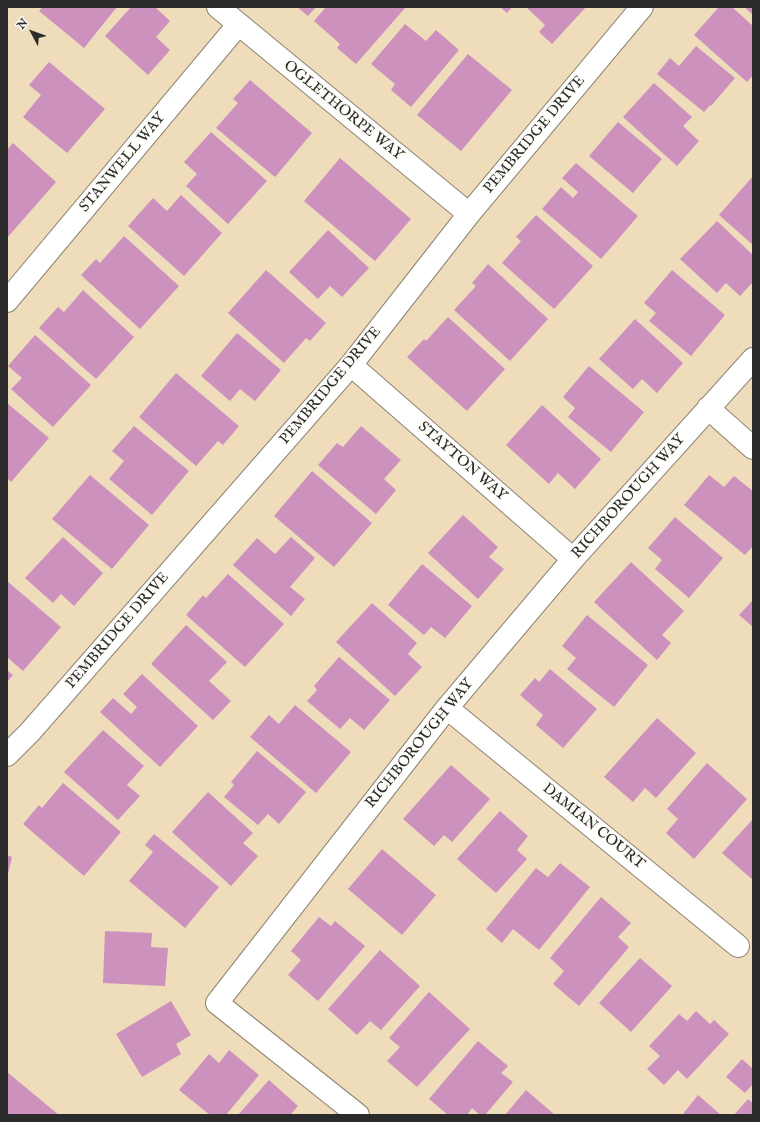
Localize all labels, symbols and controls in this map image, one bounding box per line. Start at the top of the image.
north arrow [12,12,52,52]
text: N [15,16,31,32]
street label: OGLETHORPE WAY [280,57,406,165]
street label: PEMBRIDGE DRIVE [480,72,590,198]
street label: STANWELL WAY [76,110,170,216]
street label: PEMBRIDGE DRIVE [276,323,386,449]
street label: STAYTON WAY [414,419,510,505]
street label: RICHBOROUGH WAY [568,431,690,563]
street label: PEMBRIDGE DRIVE [63,569,173,693]
street label: RICHBOROUGH WAY [362,676,478,812]
street label: DAMIAN COURT [538,780,648,874]

